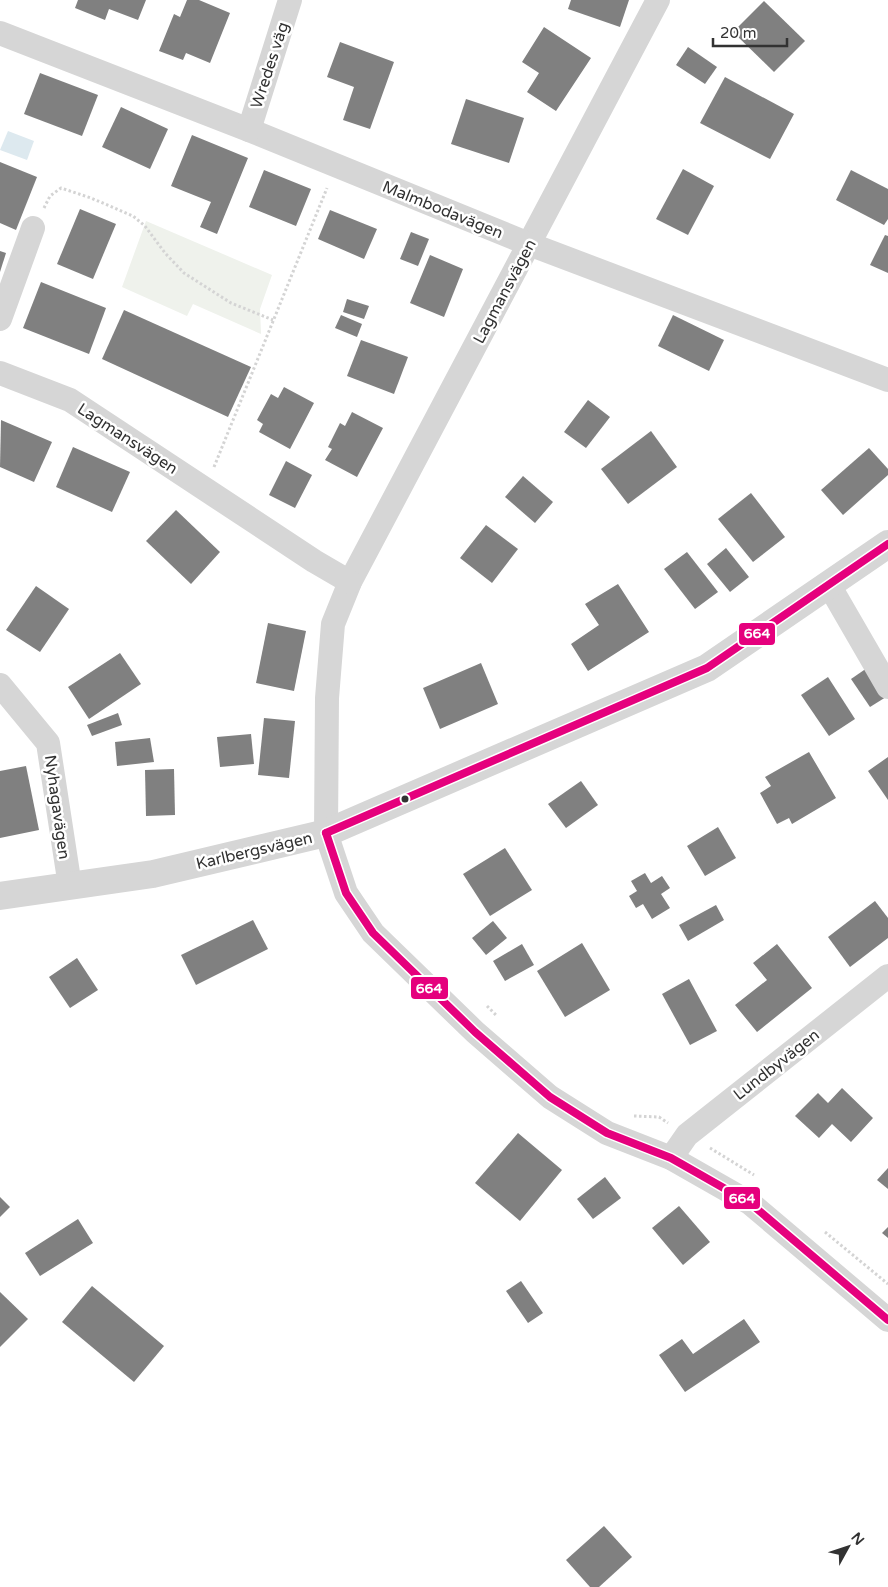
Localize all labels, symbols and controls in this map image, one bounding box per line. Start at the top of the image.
scale bar [713,15,787,47]
street label: Wredes väg [247,20,293,111]
text: 20 m [720,24,757,42]
street label: Malmbodavägen [379,177,506,243]
street label: Lagmansvägen [469,236,541,347]
street label: Lagmansvägen [74,399,181,479]
line badge: 664 [738,622,776,646]
text: 664 [744,625,770,642]
street label: Nyhagavägen [40,754,74,861]
unlabelled marker [400,794,410,804]
street label: Karlbergsvägen [194,828,314,874]
line badge: 664 [410,976,449,1000]
text: 664 [416,980,442,997]
street label: Lundbyvägen [730,1025,824,1105]
line badge: 664 [723,1186,761,1210]
text: 664 [729,1190,755,1207]
north arrow [823,1522,873,1572]
text: N [847,1529,868,1549]

